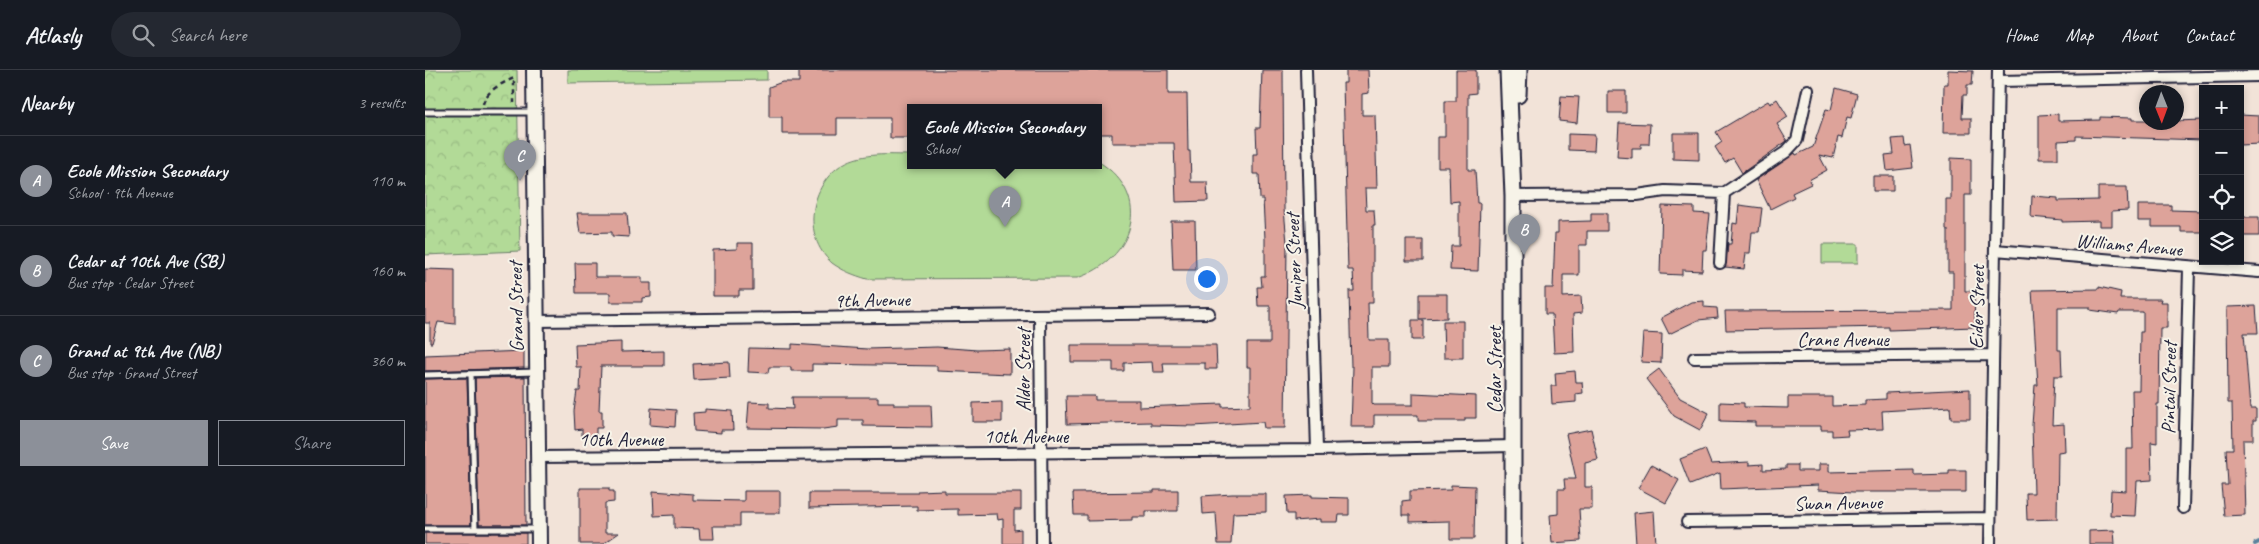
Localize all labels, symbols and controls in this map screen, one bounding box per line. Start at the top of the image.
search box [111,12,461,57]
text: Atlasly [25,20,81,50]
icon: search [129,21,157,49]
text: Search here [169,23,246,47]
text: Home [2005,24,2038,46]
text: Map [2066,24,2093,46]
text: About [2121,24,2157,46]
text: Contact [2185,24,2234,46]
north arrow [2139,85,2184,130]
map controls [2199,85,2244,265]
button: + [2199,85,2244,130]
text: Nearby [20,90,73,116]
text: 3 results [358,93,405,113]
popup [907,104,1102,169]
text: Ecole Mission Secondary [924,115,1085,139]
button: − [2199,130,2244,175]
text: School [924,139,959,159]
pin: C [504,140,536,181]
text: Ecole Mission Secondary [67,159,227,183]
text: A [32,171,40,191]
text: 110 m [371,171,405,191]
button: locate [2199,175,2244,220]
text: School · 9th Avenue [67,183,173,203]
pin: A [989,186,1021,227]
street label: Juniper Street [1280,209,1308,310]
pin: B [1508,214,1540,255]
button: layers [2199,220,2244,265]
street label: Williams Avenue [2075,228,2185,262]
text: Cedar at 10th Ave (SB) [67,249,224,273]
street label: Grand Street [503,258,529,352]
text: B [32,261,40,281]
text: 160 m [371,261,405,281]
street label: Eider Street [1964,262,1990,349]
your location [1194,266,1220,292]
text: Bus stop · Cedar Street [67,273,193,293]
street label: 9th Avenue [834,287,912,313]
street label: Cedar Street [1482,324,1507,414]
street label: Alder Street [1011,325,1036,412]
street label: Crane Avenue [1797,327,1890,352]
street label: Pintail Street [2156,338,2182,434]
text: Grand at 9th Ave (NB) [67,339,220,363]
text: C [32,351,40,371]
text: 360 m [371,351,405,371]
text: Bus stop · Grand Street [67,363,196,383]
button: Save [20,420,208,466]
button: Share [218,420,405,466]
street label: 10th Avenue [984,424,1070,449]
street label: 10th Avenue [579,427,665,452]
street label: Swan Avenue [1794,490,1884,516]

